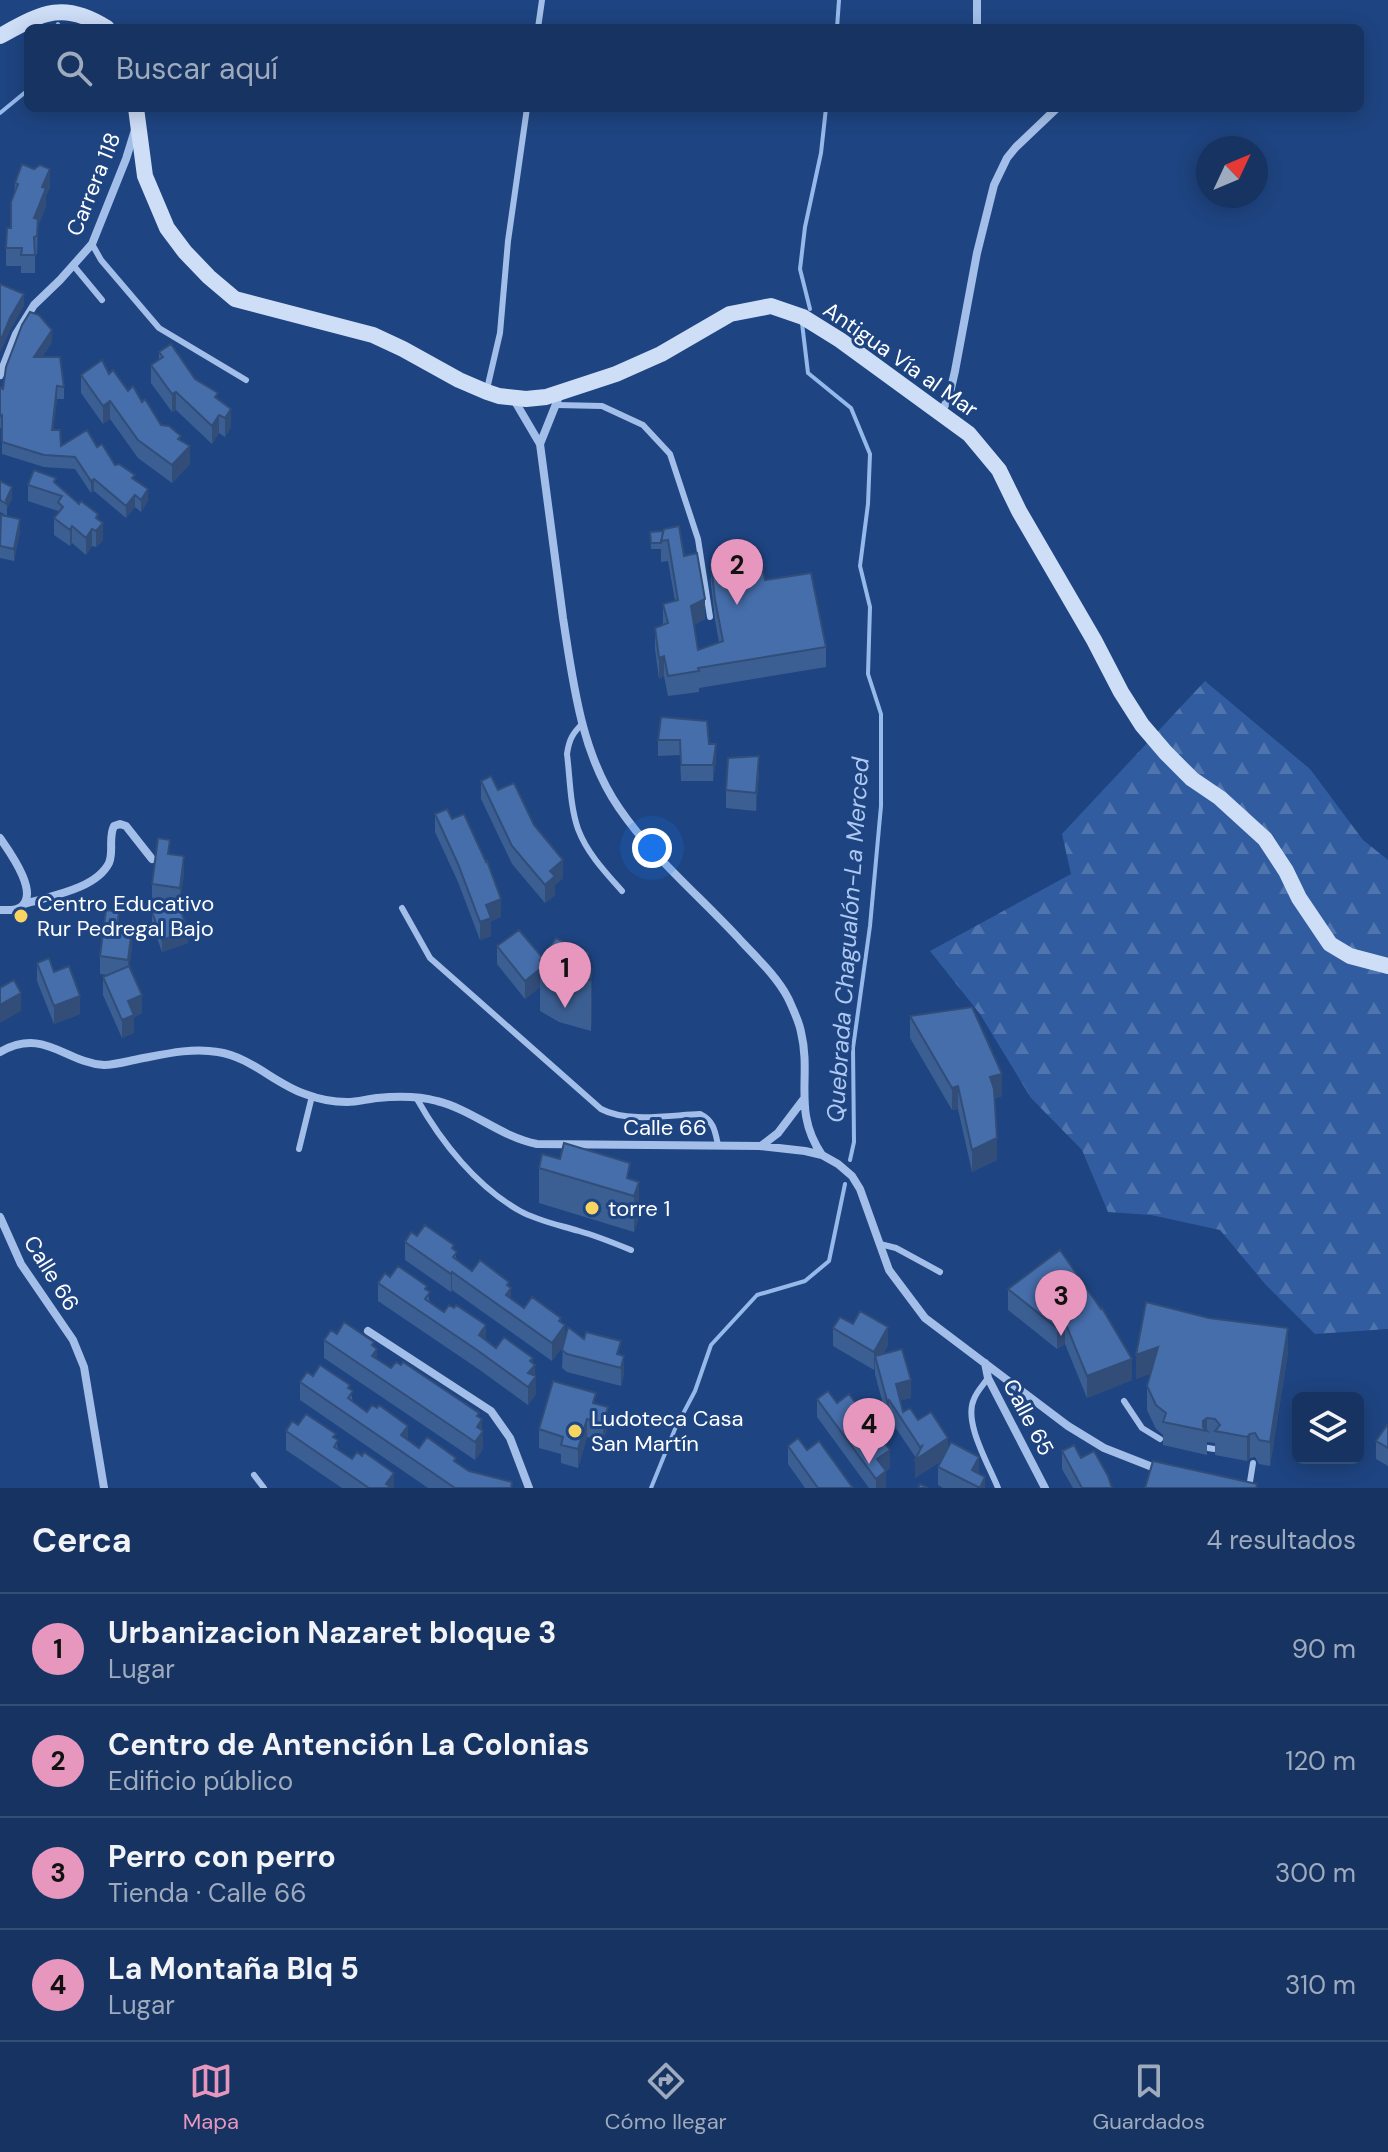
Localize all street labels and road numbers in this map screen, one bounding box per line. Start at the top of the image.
street label: Carrera 118 [60,128,127,240]
street label: Antigua Vía al Mar [818,295,984,424]
street label: Calle 66 [623,1113,707,1142]
street label: Calle 66 [17,1230,86,1316]
street label: Calle 65 [996,1374,1061,1461]

